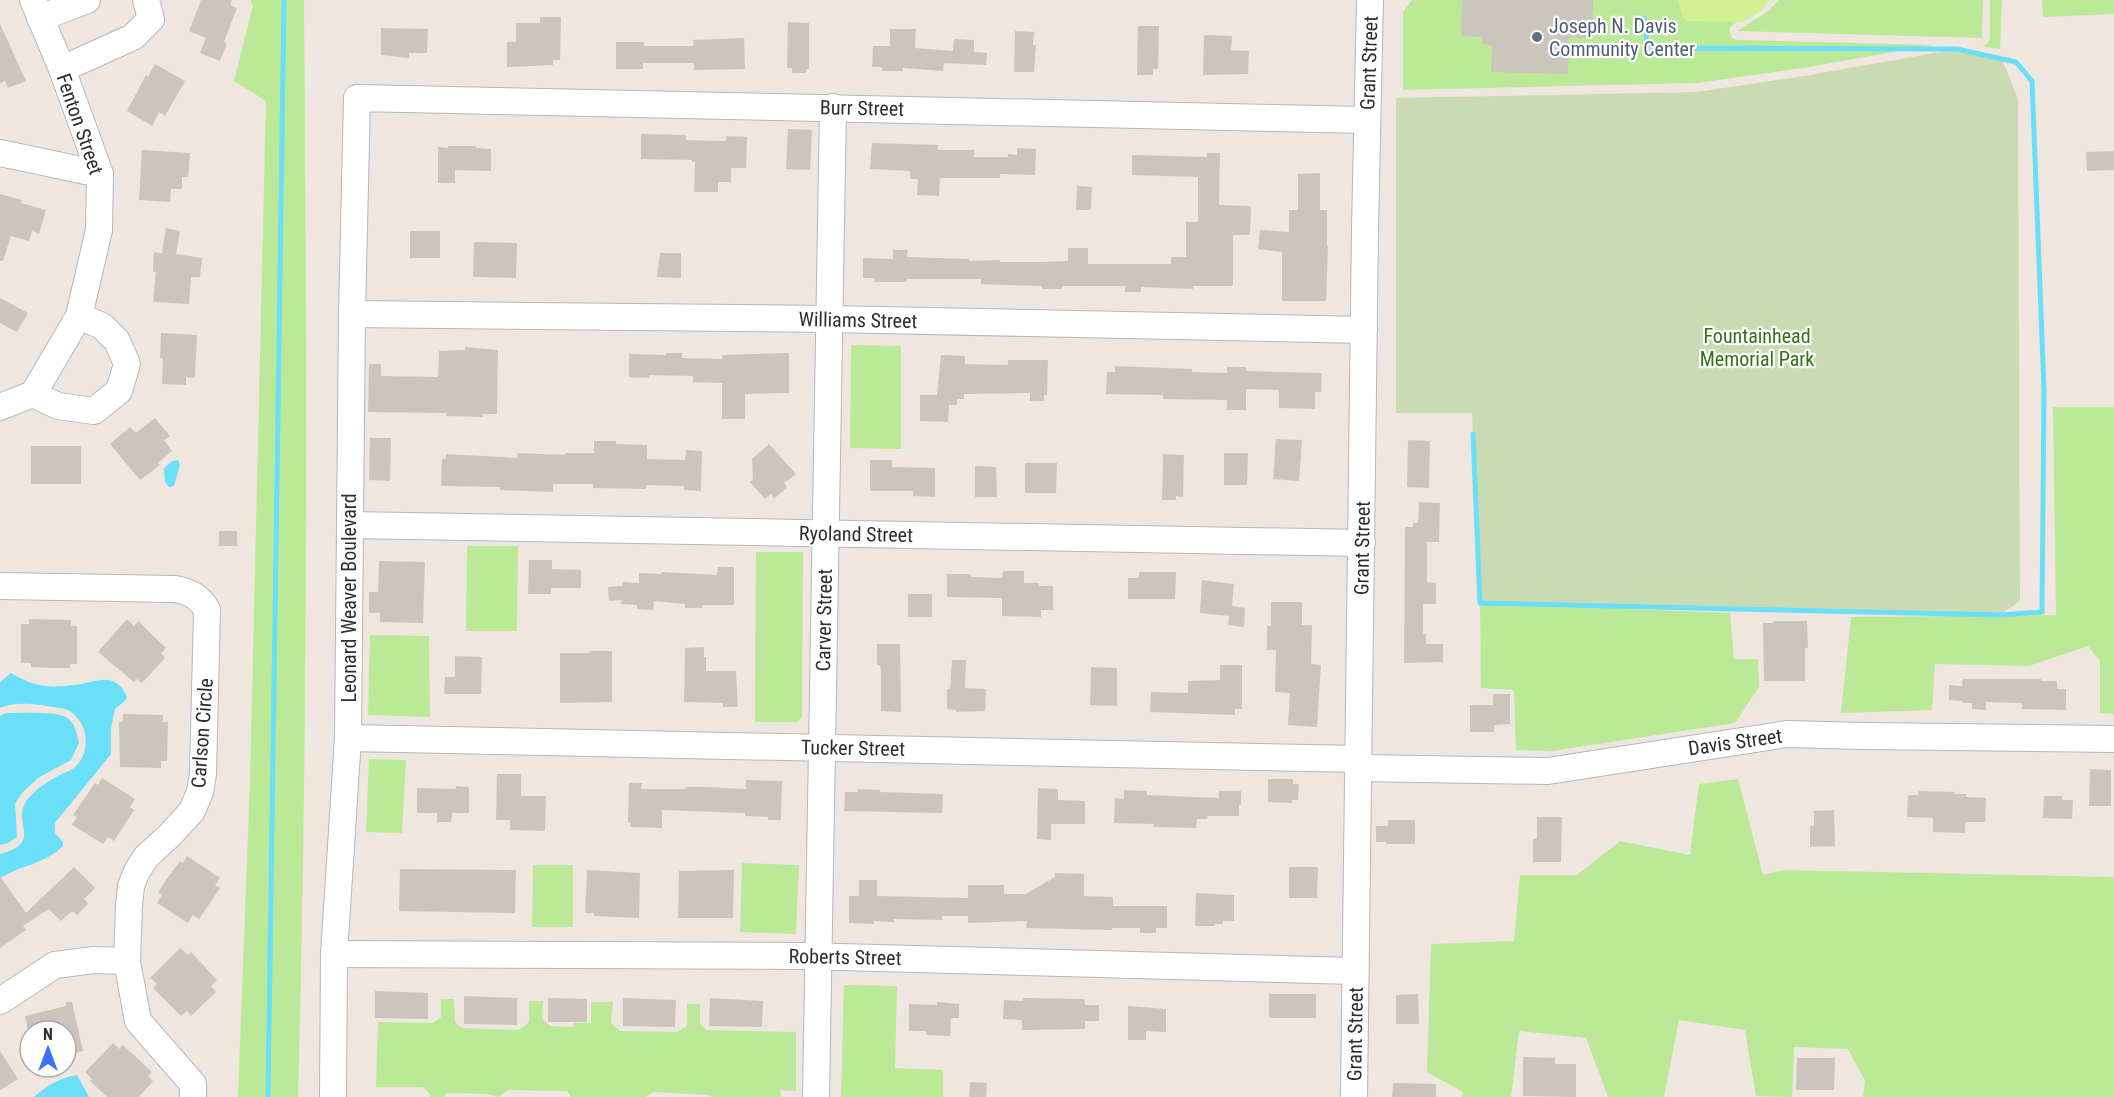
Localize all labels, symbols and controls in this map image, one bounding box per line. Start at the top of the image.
place label: Joseph N. Davis Community Center [1549,14,1695,61]
street label: Grant Street [1355,15,1383,110]
marker: Joseph N. Davis Community Center [1530,30,1544,44]
street label: Fenton Street [51,70,109,178]
street label: Burr Street [820,95,904,121]
street label: Williams Street [798,307,918,333]
park label: Fountainhead Memorial Park [1700,324,1814,371]
street label: Leonard Weaver Boulevard [337,493,361,703]
street label: Grant Street [1349,501,1375,595]
street label: Ryoland Street [799,521,913,547]
street label: Carver Street [811,568,837,671]
street label: Carlson Circle [186,677,218,789]
street label: Davis Street [1687,724,1784,760]
street label: Tucker Street [801,735,905,761]
street label: Roberts Street [788,944,902,970]
street label: Grant Street [1342,987,1368,1081]
north arrow [18,1019,78,1079]
text: N [43,1025,53,1044]

